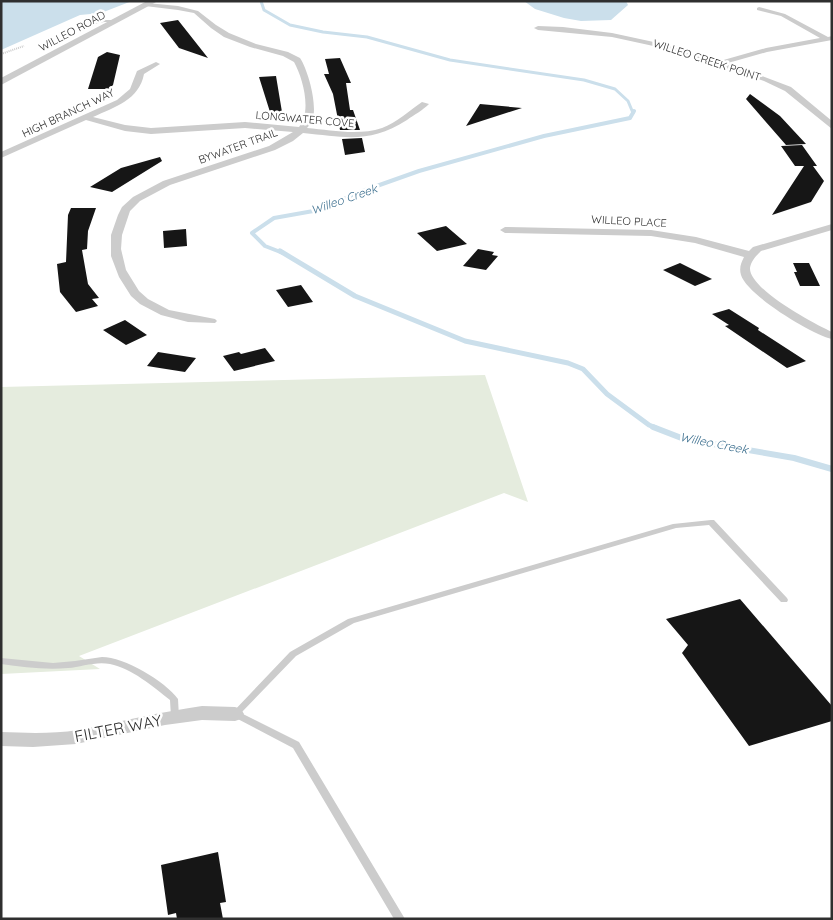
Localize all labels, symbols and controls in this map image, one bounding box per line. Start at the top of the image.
street label: WILLEO ROAD [36,8,108,54]
street label: WILLEO CREEK POINT [651,36,763,84]
street label: HIGH BRANCH WAY [20,85,116,141]
street label: LONGWATER COVE [255,108,355,130]
street label: BYWATER TRAIL [197,125,280,167]
water label: Willeo Creek [309,180,381,217]
street label: WILLEO PLACE [591,212,667,230]
water label: Willeo Creek [679,429,751,457]
street label: FILTER WAY [73,710,163,746]

